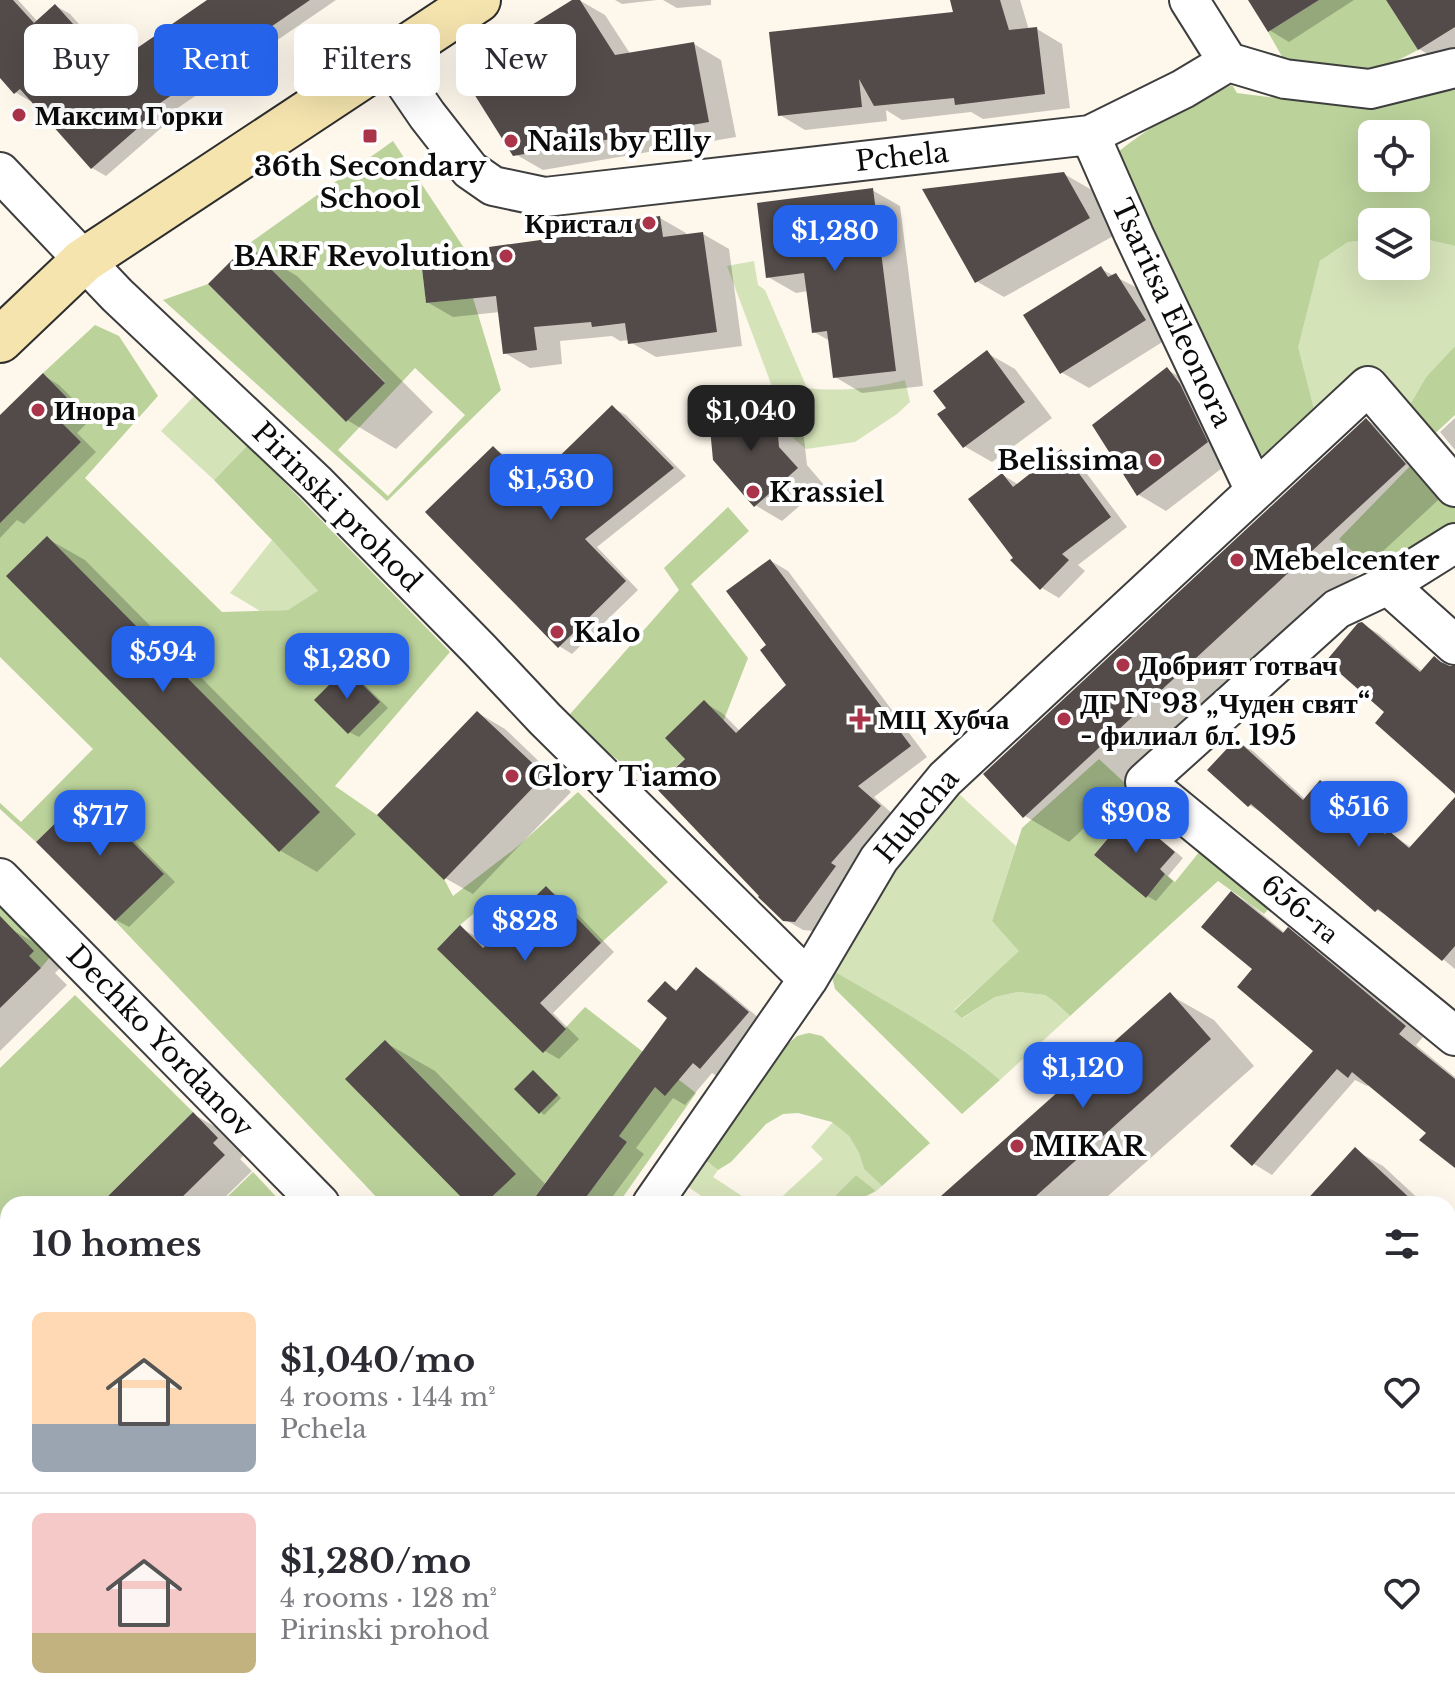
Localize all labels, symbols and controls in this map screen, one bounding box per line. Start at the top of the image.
chip: Buy [24,24,138,96]
chip: Rent [154,24,278,96]
chip: Filters [294,24,440,96]
chip: New [456,24,576,96]
place label: Максим Горки [35,98,223,133]
marker: Максим Горки [10,106,28,124]
map controls [1358,120,1430,280]
button: locate [1358,120,1430,192]
place label: Nails by Elly [527,124,712,159]
marker: 36th Secondary School [361,127,379,145]
marker: Nails by Elly [502,132,520,150]
street label: Pchela [854,135,951,179]
place label: 36th Secondary School [254,149,487,216]
street label: Tsaritsa Eleonora [1104,193,1240,433]
pin: $1,280 [770,205,900,273]
place label: Кристал [525,206,633,241]
button: layers [1358,208,1430,280]
marker: Кристал [640,214,658,232]
text: $1,280 [791,215,879,247]
place label: BARF Revolution [233,239,490,274]
marker: BARF Revolution [497,247,515,265]
pin: $1,040 [686,385,816,453]
place label: Инора [54,393,135,428]
text: $1,040 [706,395,796,427]
marker: Инора [29,401,47,419]
street label: Pirinski prohod [245,415,429,599]
place label: Belissima [997,443,1139,478]
marker: Belissima [1146,451,1164,469]
pin: $1,530 [486,454,616,522]
text: $1,530 [508,464,594,496]
place label: Krassiel [769,475,885,510]
marker: Krassiel [744,483,762,501]
place label: Mebelcenter [1253,543,1440,578]
marker: Mebelcenter [1228,551,1246,569]
place label: Kalo [573,615,641,650]
marker: Kalo [548,623,566,641]
pin: $594 [116,626,210,694]
pin: $1,280 [282,633,412,701]
text: $594 [129,636,197,668]
text: $1,280 [303,643,391,675]
place label: Добрият готвач [1139,648,1338,683]
marker: Добрият готвач [1114,656,1132,674]
place label: ДГ №93 „Чуден свят“ - филиал бл. 195 [1080,686,1371,753]
place label: МЦ Хубча [878,702,1009,737]
marker: МЦ Хубча [849,708,871,730]
marker: ДГ №93 „Чуден свят“ - филиал бл. 195 [1055,710,1073,728]
place label: Glory Tiamo [528,759,717,794]
street label: Hubcha [868,761,967,870]
marker: Glory Tiamo [503,767,521,785]
pin: $516 [1312,781,1406,849]
pin: $908 [1089,787,1183,855]
pin: $717 [53,790,147,858]
text: $516 [1328,791,1390,823]
text: $908 [1101,797,1171,829]
text: $717 [72,800,128,832]
street label: 656-та [1254,867,1346,951]
pin: $828 [478,895,572,963]
text: $828 [492,905,558,937]
street label: Dechko Yordanov [59,937,261,1145]
pin: $1,120 [1018,1042,1148,1110]
text: $1,120 [1042,1052,1124,1084]
place label: MIKAR [1033,1129,1147,1164]
marker: MIKAR [1008,1137,1026,1155]
icon: filters [1380,1222,1424,1266]
text: 10 homes [32,1223,202,1265]
text: $1,040/mo [280,1339,475,1381]
icon: home [96,1344,192,1440]
icon: heart [1380,1370,1424,1414]
text: 4 rooms · 144 m² [280,1381,496,1413]
text: Pchela [280,1413,367,1445]
text: $1,280/mo [280,1540,471,1582]
icon: home [96,1545,192,1641]
icon: heart [1380,1571,1424,1615]
text: 4 rooms · 128 m² [280,1582,497,1614]
text: Pirinski prohod [280,1614,489,1646]

